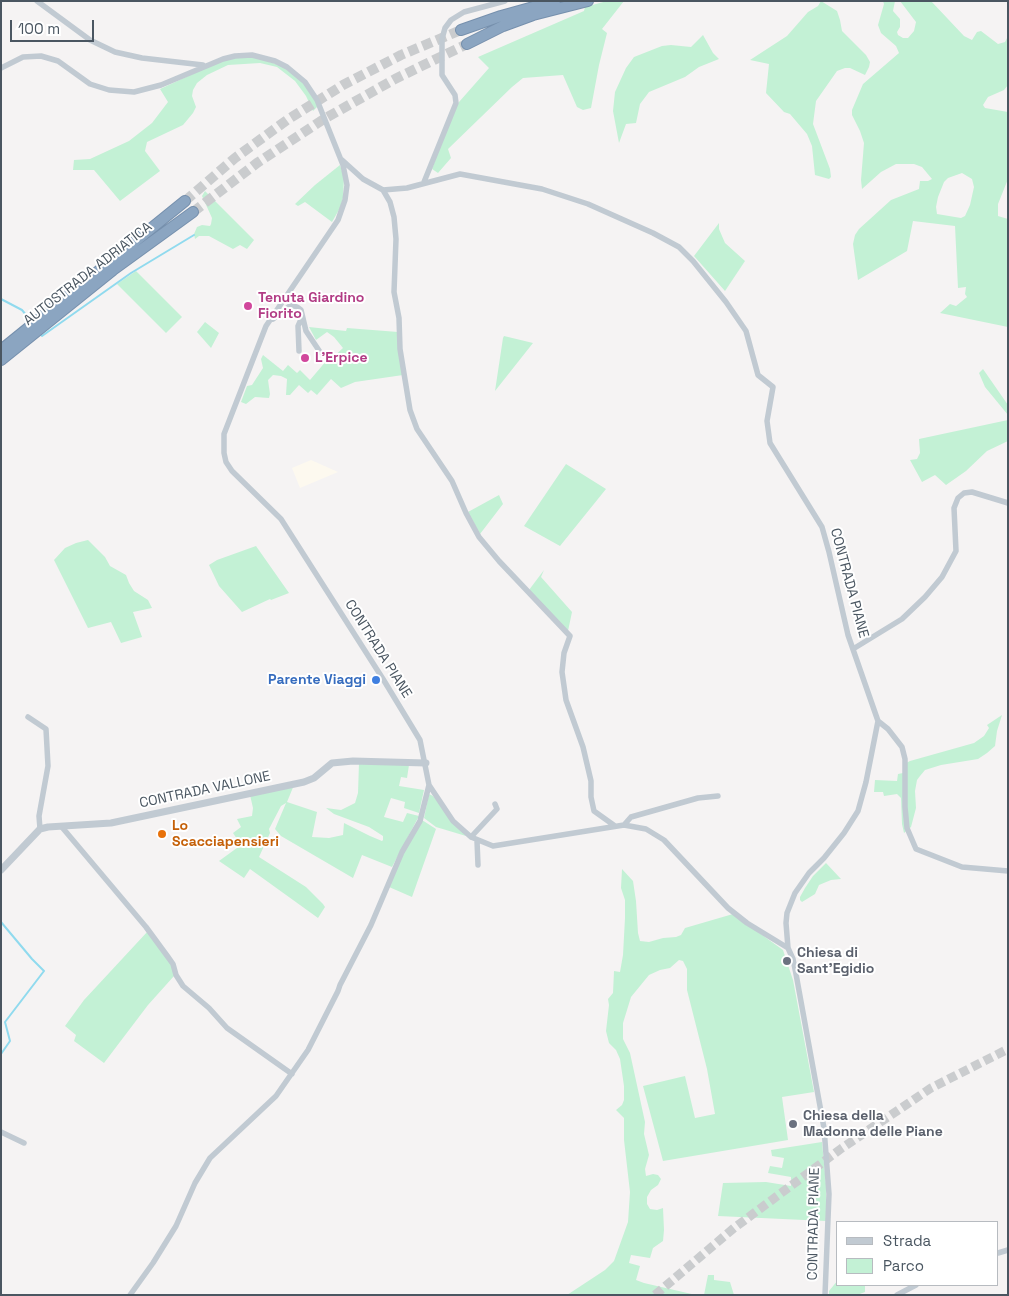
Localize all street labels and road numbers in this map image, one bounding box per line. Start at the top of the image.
street label: AUTOSTRADA ADRIATICA [20,219,156,329]
street label: CONTRADA PIANE [826,526,872,640]
street label: CONTRADA PIANE [341,597,415,701]
street label: CONTRADA VALLONE [138,768,272,812]
street label: CONTRADA PIANE [805,1167,823,1281]

